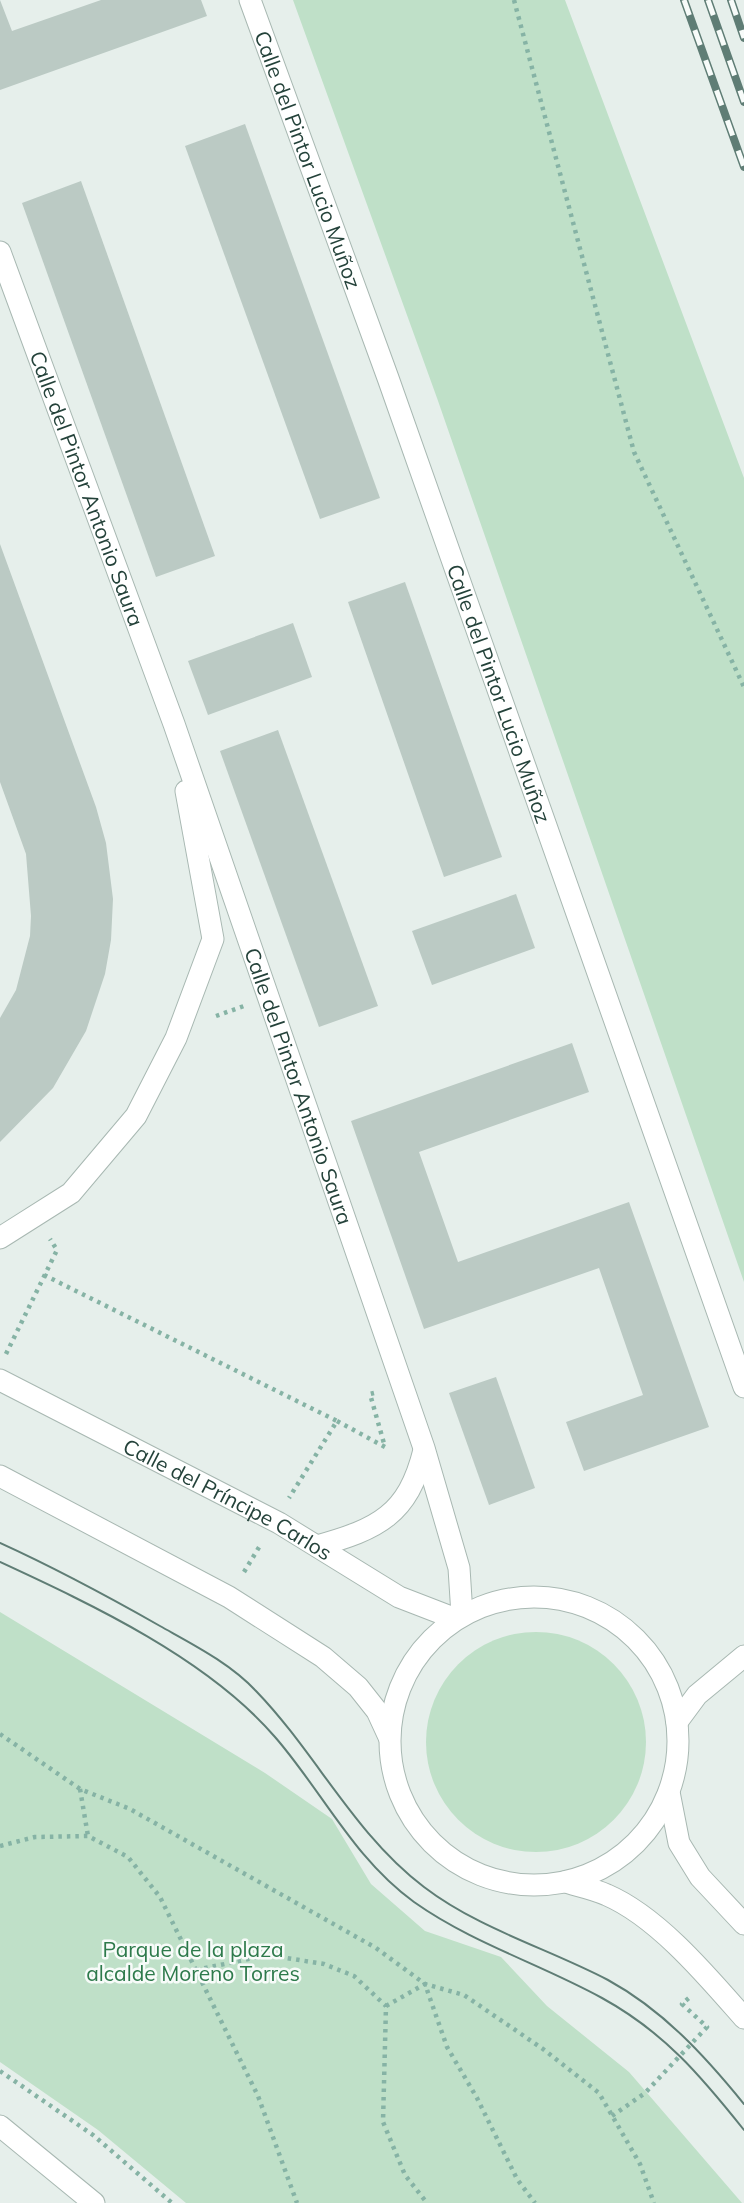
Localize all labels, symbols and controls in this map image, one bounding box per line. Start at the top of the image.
street label: Calle del Pintor Lucio Muñoz [249,27,367,292]
street label: Calle del Pintor Antonio Saura [25,347,150,630]
street label: Calle del Pintor Lucio Muñoz [442,561,557,827]
street label: Calle del Pintor Antonio Saura [239,944,359,1228]
street label: Calle del Príncipe Carlos [119,1432,337,1566]
park label: Parque de la plaza alcalde Moreno Torres [86,1936,300,1986]

